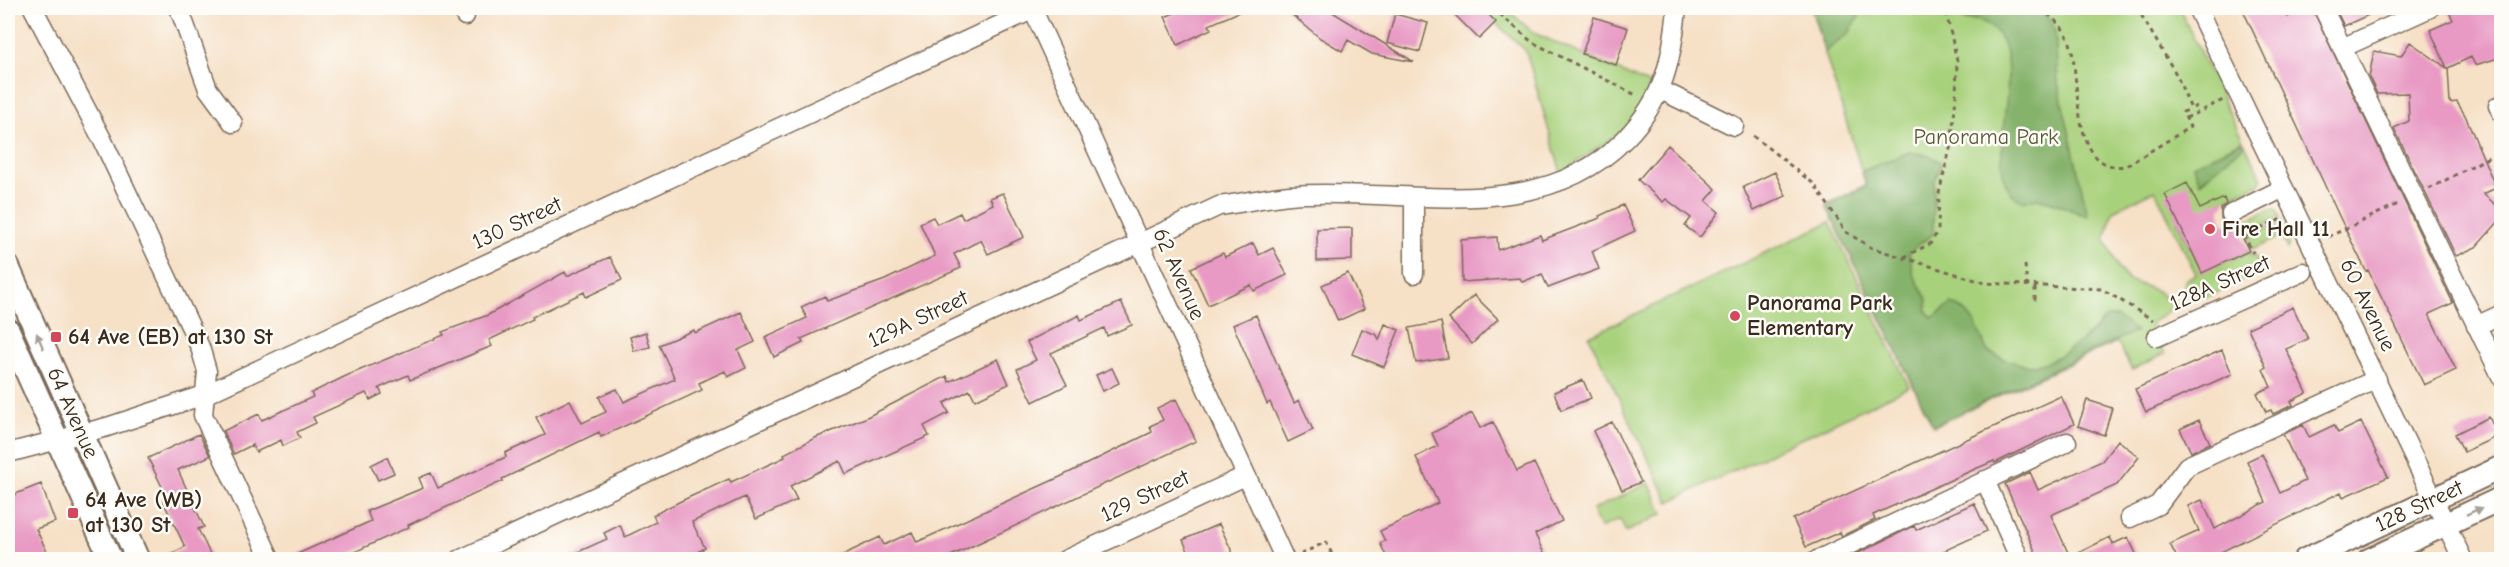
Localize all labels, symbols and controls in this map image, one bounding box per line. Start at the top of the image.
park label: Panorama Park [1913,124,2059,150]
street label: 130 Street [468,191,566,255]
place label: Fire Hall 11 [2222,216,2329,242]
marker: Fire Hall 11 [2203,222,2217,236]
street label: 62 Avenue [1147,224,1211,324]
street label: 128A Street [2166,249,2275,317]
street label: 60 Avenue [2334,255,2402,355]
street label: 129A Street [864,284,973,353]
place label: Panorama Park Elementary [1747,290,1893,341]
marker: Panorama Park Elementary [1728,309,1742,323]
place label: 64 Ave (EB) at 130 St [68,324,274,350]
marker: 64 Ave (EB) at 130 St [49,330,63,344]
one-way arrow [36,332,45,349]
street label: 64 Avenue [41,363,105,463]
street label: 129 Street [1097,464,1194,528]
street label: 128 Street [2371,474,2468,538]
place label: 64 Ave (WB) at 130 St [85,487,202,538]
marker: 64 Ave (WB) at 130 St [66,506,80,520]
one-way arrow [2465,506,2482,515]

